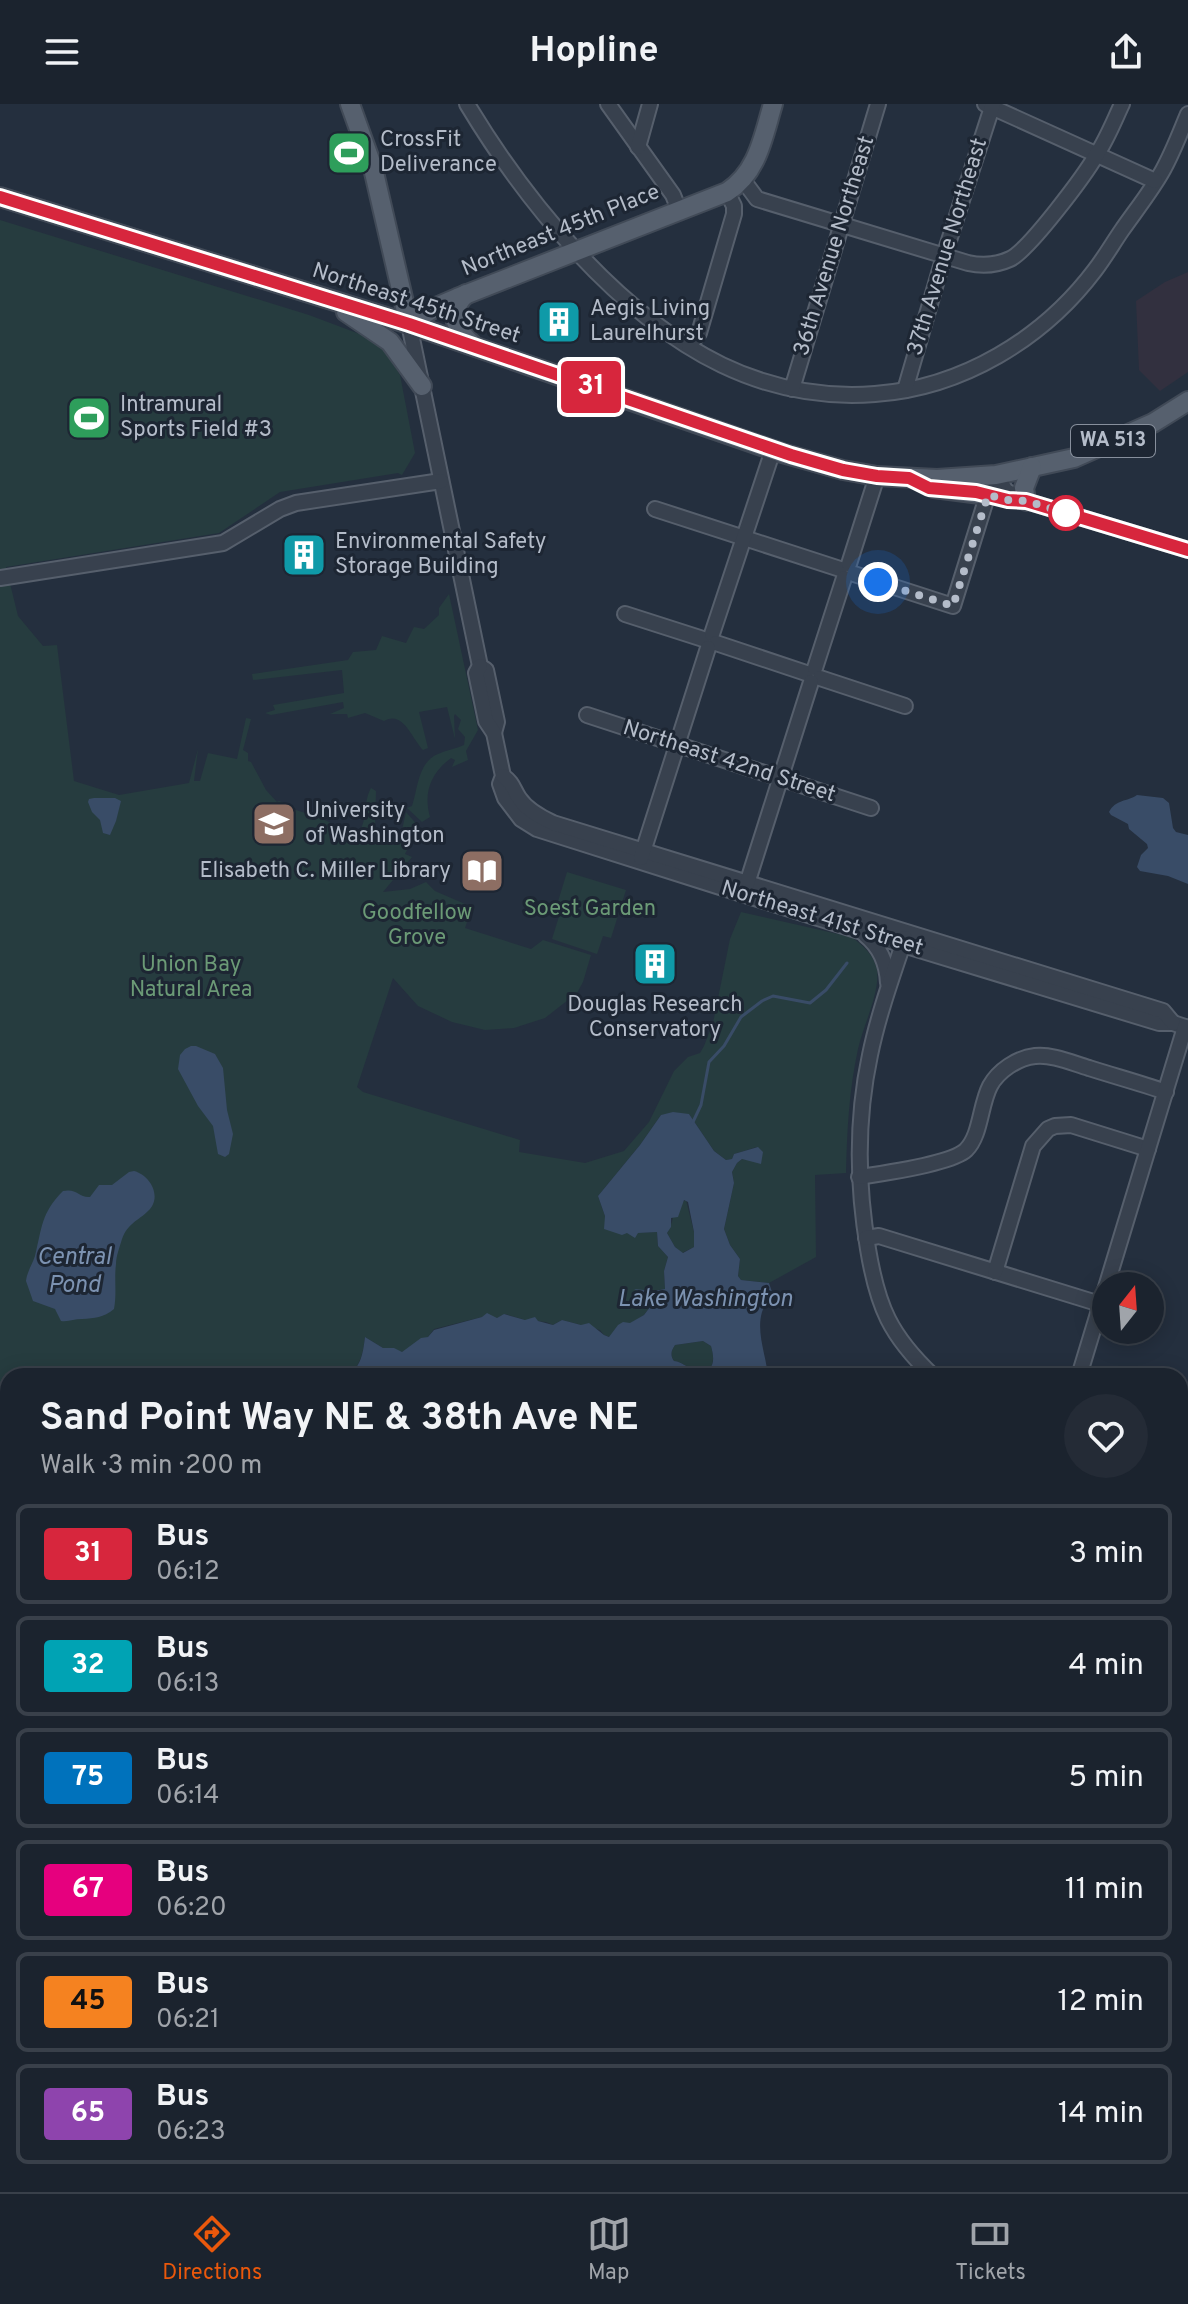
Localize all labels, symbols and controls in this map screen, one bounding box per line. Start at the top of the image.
text: Hopline [529,29,659,75]
icon: menu [40,30,84,74]
icon: share [1104,30,1148,74]
place label: CrossFit Deliverance [380,127,497,179]
sports icon: CrossFit Deliverance [325,129,373,177]
street label: 36th Avenue Northeast [789,133,881,359]
street label: 37th Avenue Northeast [902,135,994,359]
street label: Northeast 45th Place [458,179,664,283]
street label: Northeast 45th Street [308,258,524,350]
place label: Aegis Living Laurelhurst [590,296,710,348]
building icon: Aegis Living Laurelhurst [535,298,583,346]
line badge: 31 [555,361,627,413]
text: 31 [577,369,605,405]
place label: Intramural Sports Field #3 [120,392,272,444]
sports icon: Intramural Sports Field #3 [65,394,113,442]
road number: WA 513 [1071,425,1155,457]
unlabelled marker [1049,496,1083,530]
place label: Environmental Safety Storage Building [335,529,547,581]
building icon: Environmental Safety Storage Building [280,531,328,579]
your location [858,562,898,602]
street label: Northeast 42nd Street [619,715,839,809]
place label: University of Washington [305,798,445,850]
school or university icon: University of Washington [250,800,298,848]
library icon: Elisabeth C. Miller Library [458,847,506,895]
place label: Elisabeth C. Miller Library [199,858,451,885]
street label: Northeast 41st Street [718,875,926,963]
park label: Soest Garden [524,896,656,923]
park label: Goodfellow Grove [362,900,472,952]
building icon: Douglas Research Conservatory [631,940,679,988]
park label: Union Bay Natural Area [130,952,252,1004]
place label: Douglas Research Conservatory [567,992,743,1044]
water label: Central Pond [37,1243,113,1301]
north arrow [1092,1272,1164,1344]
map controls [1092,1272,1164,1344]
water label: Lake Washington [617,1285,793,1315]
button: heart [1064,1394,1148,1478]
text: Sand Point Way NE & 38th Ave NE [40,1395,639,1444]
text: Walk · 3 min · 200 m [40,1450,262,1483]
text: Bus [156,1519,209,1556]
text: 31 [74,1536,102,1572]
text: 3 min [1069,1536,1144,1573]
text: 06:12 [156,1556,220,1589]
text: Bus [156,1631,209,1668]
text: 32 [71,1648,105,1684]
text: 4 min [1068,1648,1144,1685]
text: 06:13 [156,1668,219,1701]
text: Bus [156,1743,209,1780]
text: 75 [72,1760,104,1796]
text: 5 min [1068,1760,1144,1797]
text: 06:14 [156,1780,219,1813]
text: Bus [156,1855,209,1892]
text: 67 [72,1872,104,1908]
text: 11 min [1065,1872,1144,1909]
text: 06:20 [156,1892,227,1925]
text: Bus [156,1967,209,2004]
text: 45 [70,1984,106,2020]
text: 12 min [1057,1984,1144,2021]
text: 06:21 [156,2004,220,2037]
text: Bus [156,2079,209,2116]
text: 65 [71,2096,105,2132]
text: 14 min [1058,2096,1144,2133]
text: 06:23 [156,2116,226,2149]
tab: Directions [162,2212,262,2287]
tab: Map [587,2212,631,2287]
tab: Tickets [955,2212,1026,2287]

